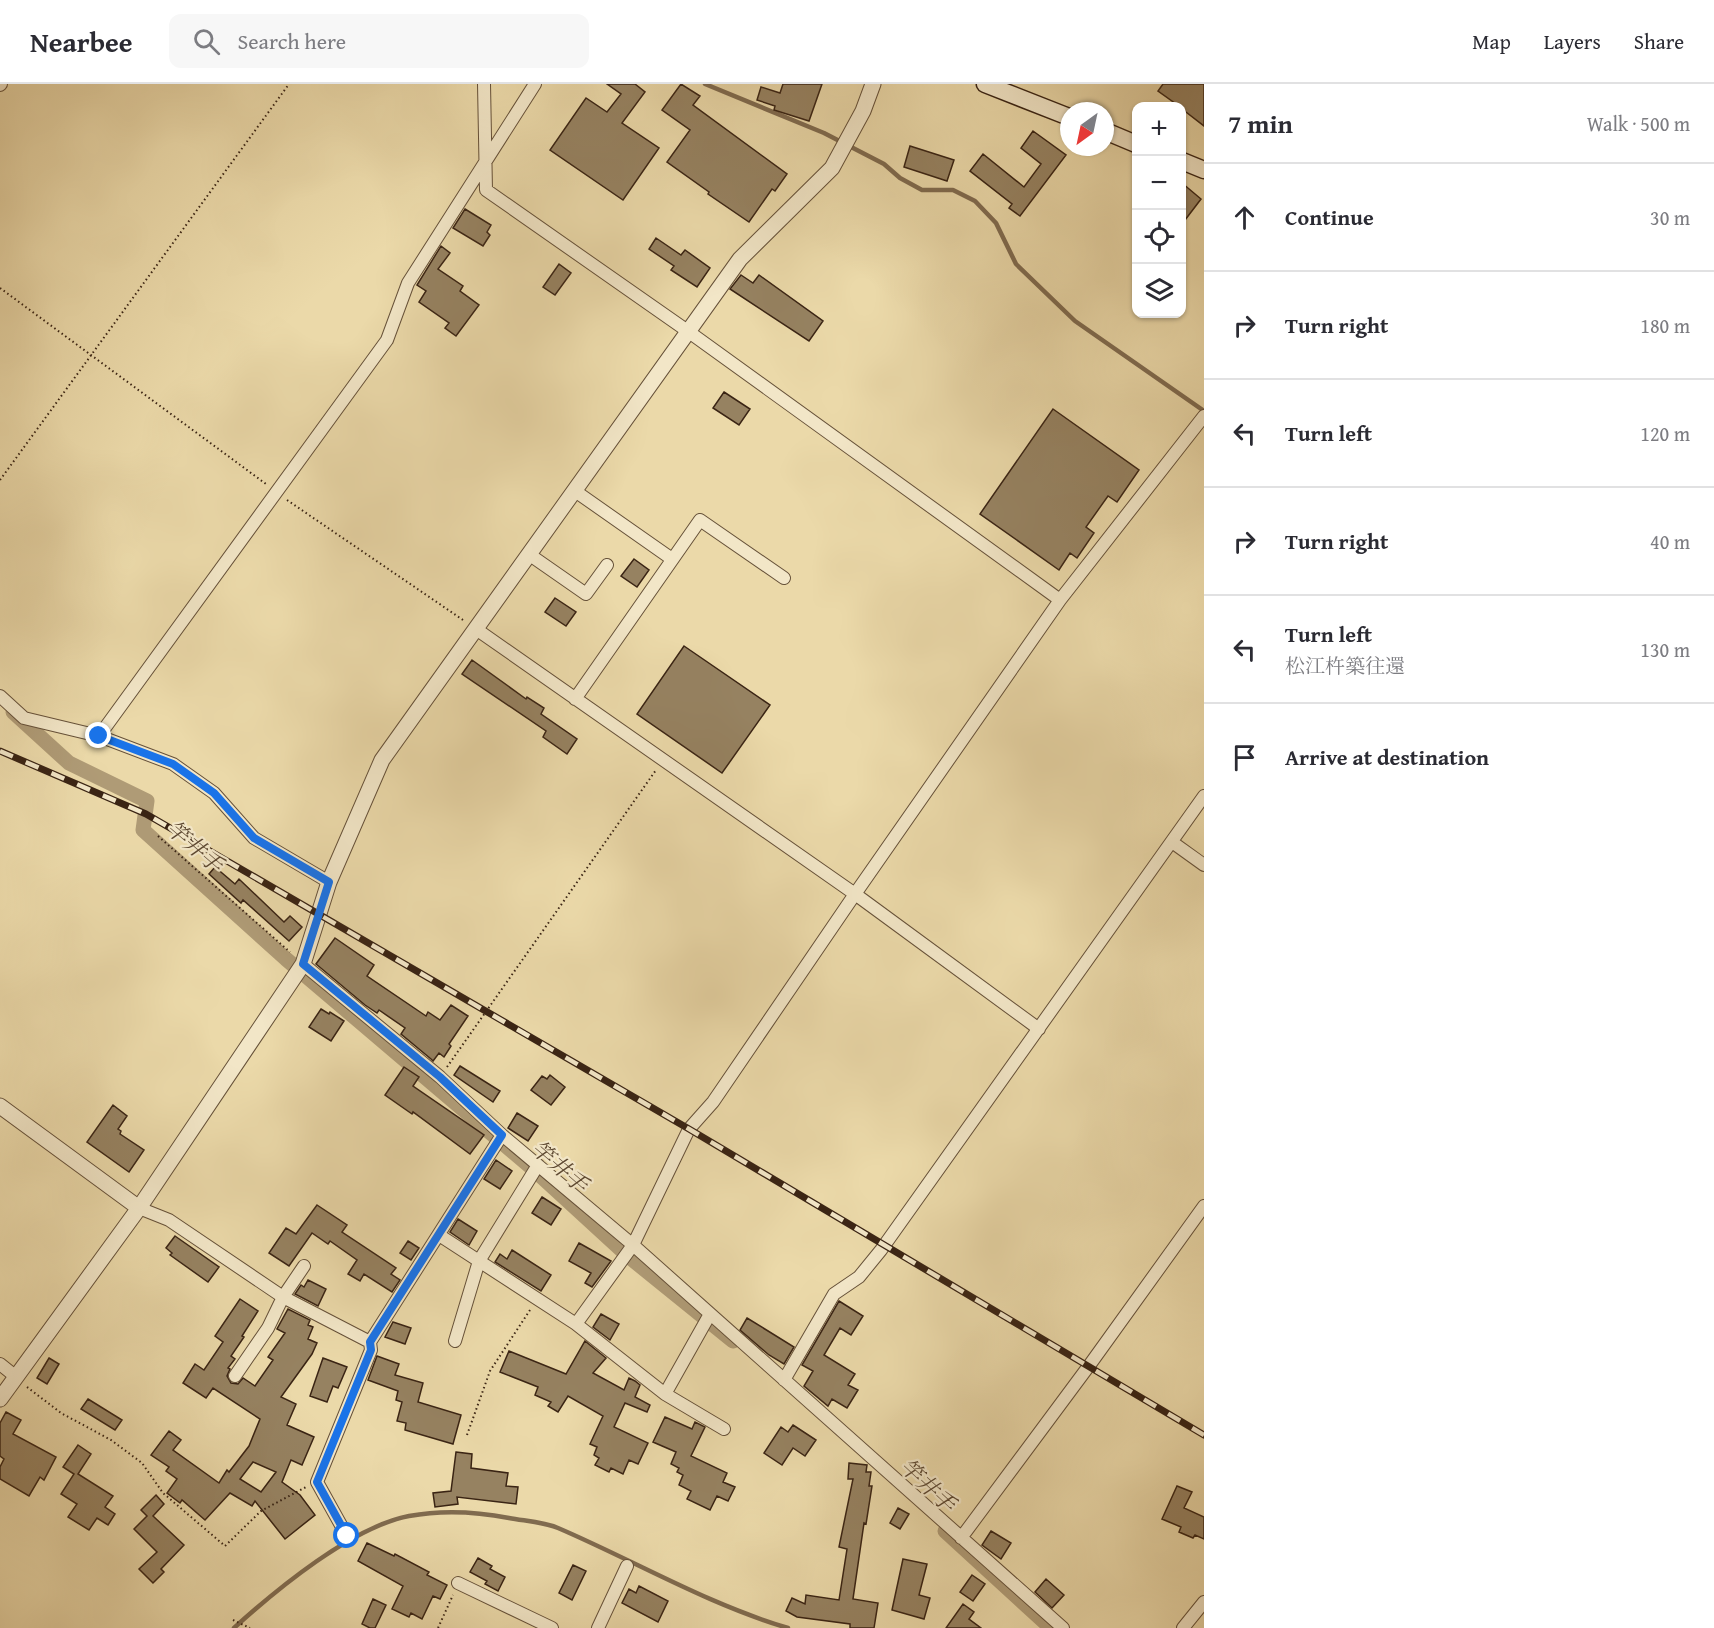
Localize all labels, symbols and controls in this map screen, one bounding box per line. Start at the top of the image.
search box [169,14,589,68]
text: Nearbee [30,21,133,62]
icon: search [190,25,223,58]
text: Search here [238,25,346,57]
text: Map [1472,26,1511,57]
text: Layers [1544,26,1601,57]
text: Share [1634,26,1684,57]
north arrow [1060,102,1114,156]
map controls [1132,102,1186,318]
button: + [1132,102,1186,156]
text: 7 min [1228,104,1293,143]
text: Walk · 500 m [1587,109,1690,138]
button: − [1132,156,1186,210]
icon: ahead [1228,201,1261,234]
text: Continue [1285,201,1374,233]
text: 30 m [1650,203,1690,232]
button: locate [1132,210,1186,264]
button: layers [1132,264,1186,318]
icon: right [1228,309,1261,342]
text: Turn right [1285,309,1388,341]
text: 180 m [1640,311,1690,340]
icon: left [1228,417,1261,450]
text: Turn left [1285,417,1372,449]
text: 120 m [1640,419,1690,448]
icon: right [1228,525,1261,558]
text: Turn right [1285,525,1388,557]
text: 40 m [1650,527,1690,556]
text: Turn left [1285,618,1372,650]
icon: left [1228,633,1261,666]
text: 130 m [1640,635,1690,664]
text: 松江杵築往還 [1285,651,1405,680]
route end [85,722,111,748]
icon: arrive [1228,741,1261,774]
text: Arrive at destination [1285,741,1489,773]
water label: 竿井手 [160,812,232,881]
water label: 竿井手 [525,1132,597,1201]
water label: 竿井手 [893,1451,965,1521]
route start [333,1522,359,1548]

